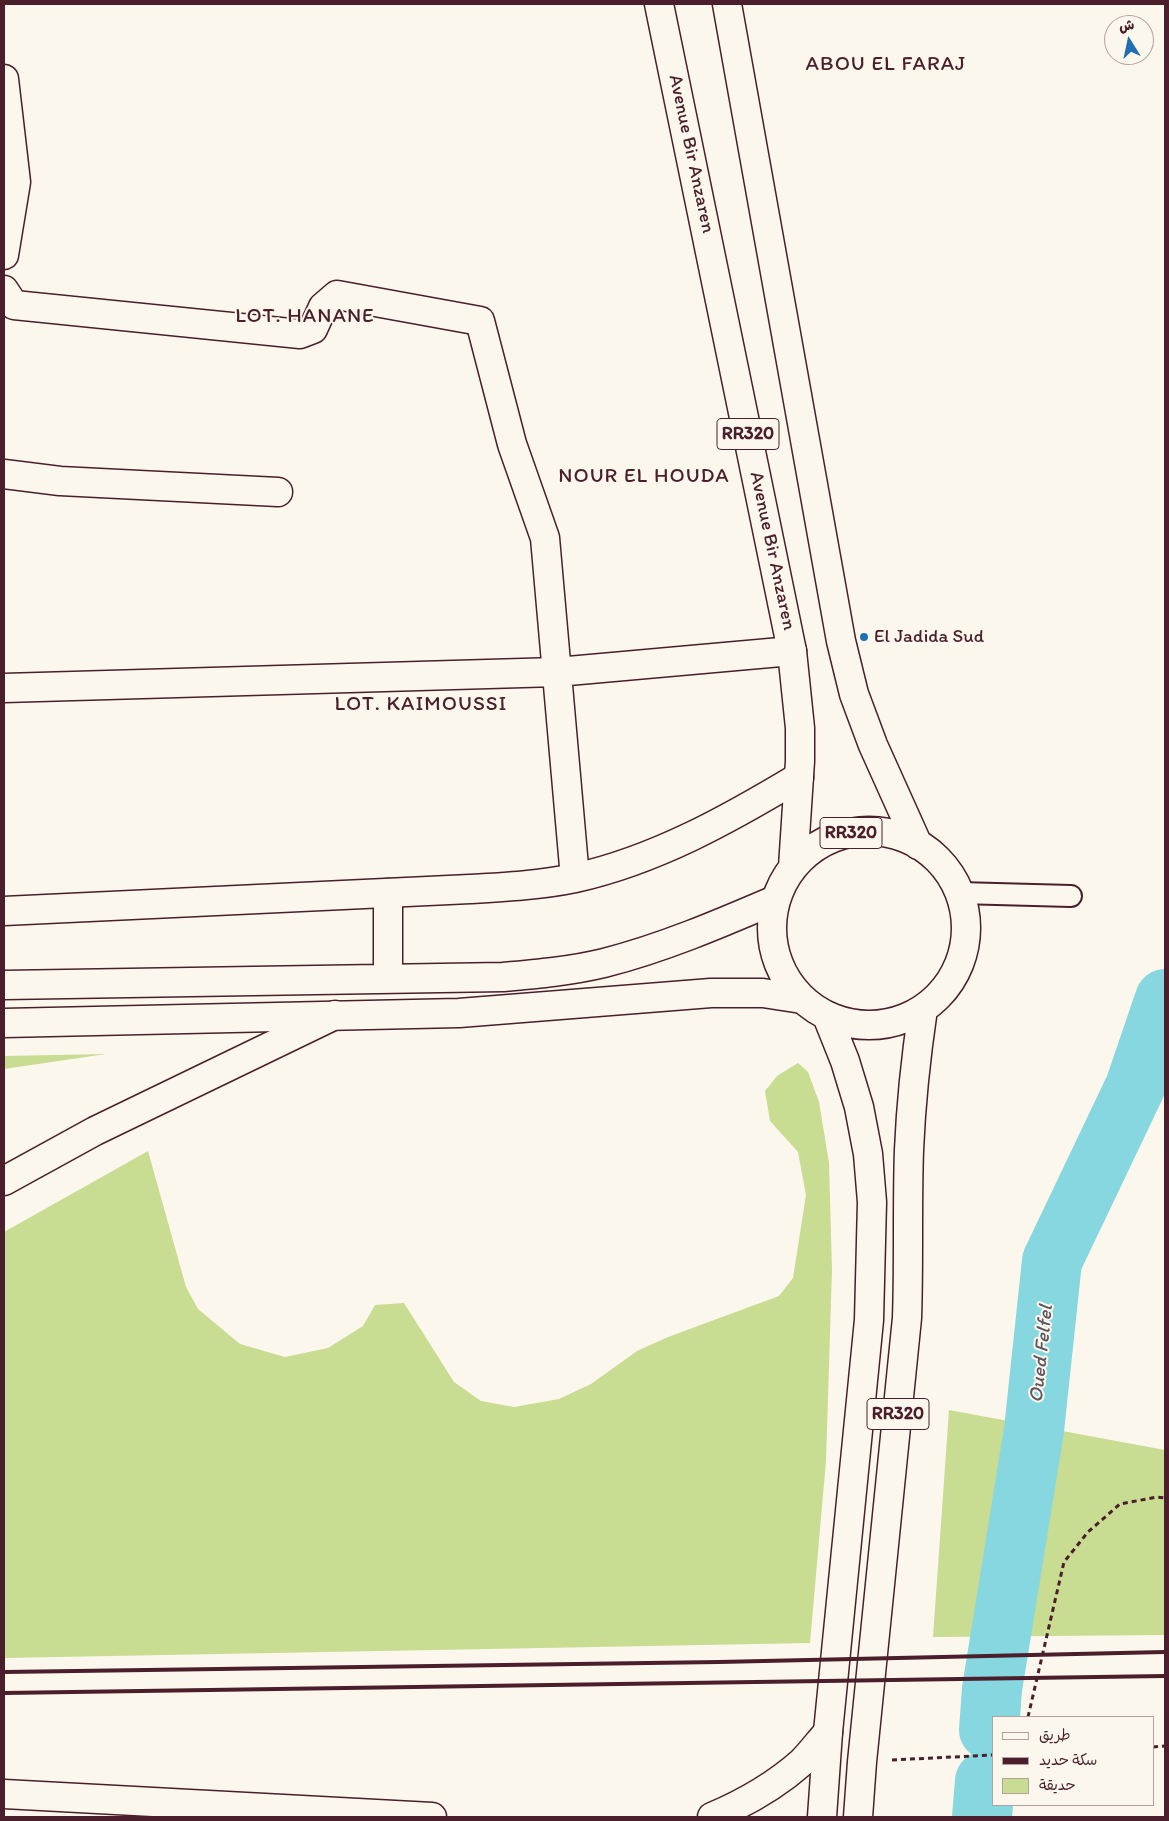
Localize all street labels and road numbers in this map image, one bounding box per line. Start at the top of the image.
street label: Avenue Bir Anzaren [663,73,719,235]
road number: RR320 [717,418,779,449]
street label: Avenue Bir Anzaren [744,470,800,632]
road number: RR320 [820,818,882,848]
road number: RR320 [867,1398,929,1430]

